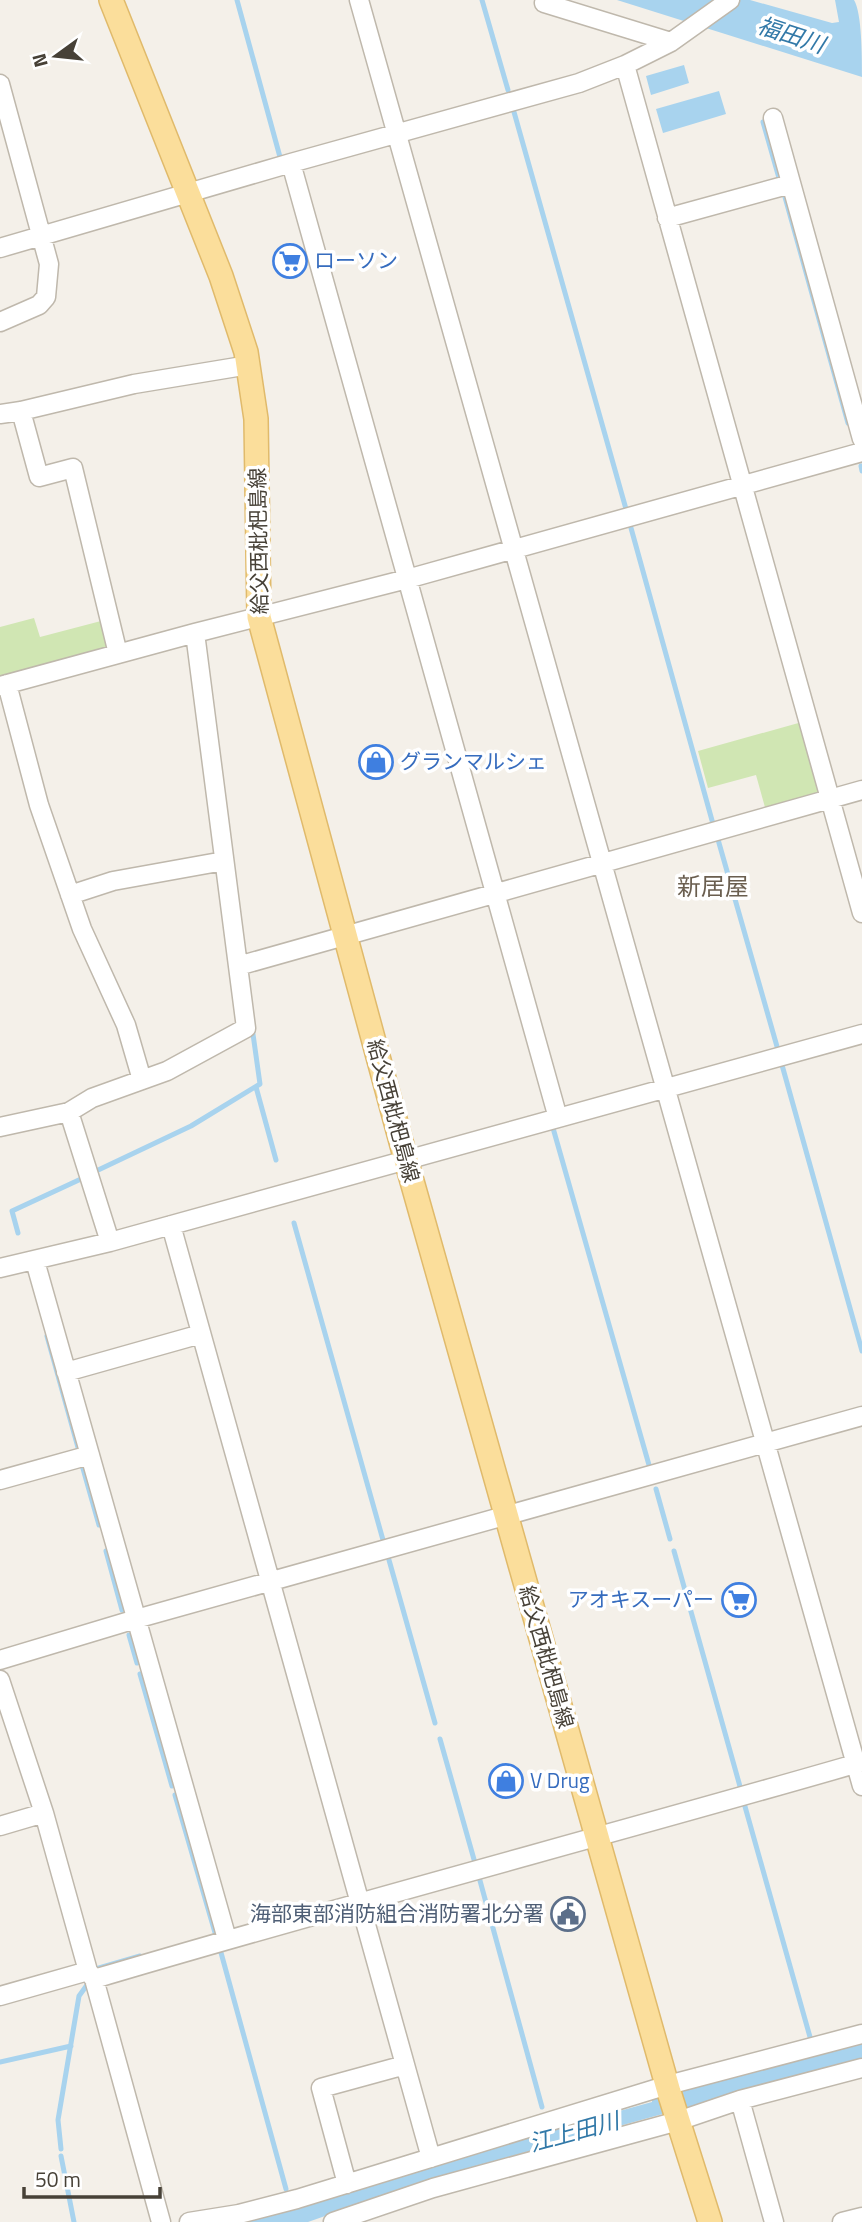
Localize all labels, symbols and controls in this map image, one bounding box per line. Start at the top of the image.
water label: 福田川 [753,7,832,63]
north arrow [21,21,91,91]
text: N [23,50,55,71]
supermarket icon: ローソン [271,242,309,280]
place label: ローソン [314,244,398,276]
street label: 給父西枇杷島線 [241,467,275,615]
shop icon: グランマルシェ [357,743,395,781]
place label: グランマルシェ [400,745,547,777]
district label: 新居屋 [677,868,749,904]
street label: 給父西枇杷島線 [359,1036,428,1186]
supermarket icon: アオキスーパー [720,1581,758,1619]
street label: 給父西枇杷島線 [511,1582,583,1732]
place label: アオキスーパー [568,1583,714,1615]
shop icon: V Drug [487,1762,525,1800]
place label: V Drug [530,1764,590,1796]
public building icon: 海部東部消防組合消防署北分署 [549,1895,587,1933]
place label: 海部東部消防組合消防署北分署 [250,1897,544,1929]
water label: 江上田川 [525,2102,626,2160]
scale bar [24,2156,161,2200]
text: 50 m [35,2163,81,2195]

